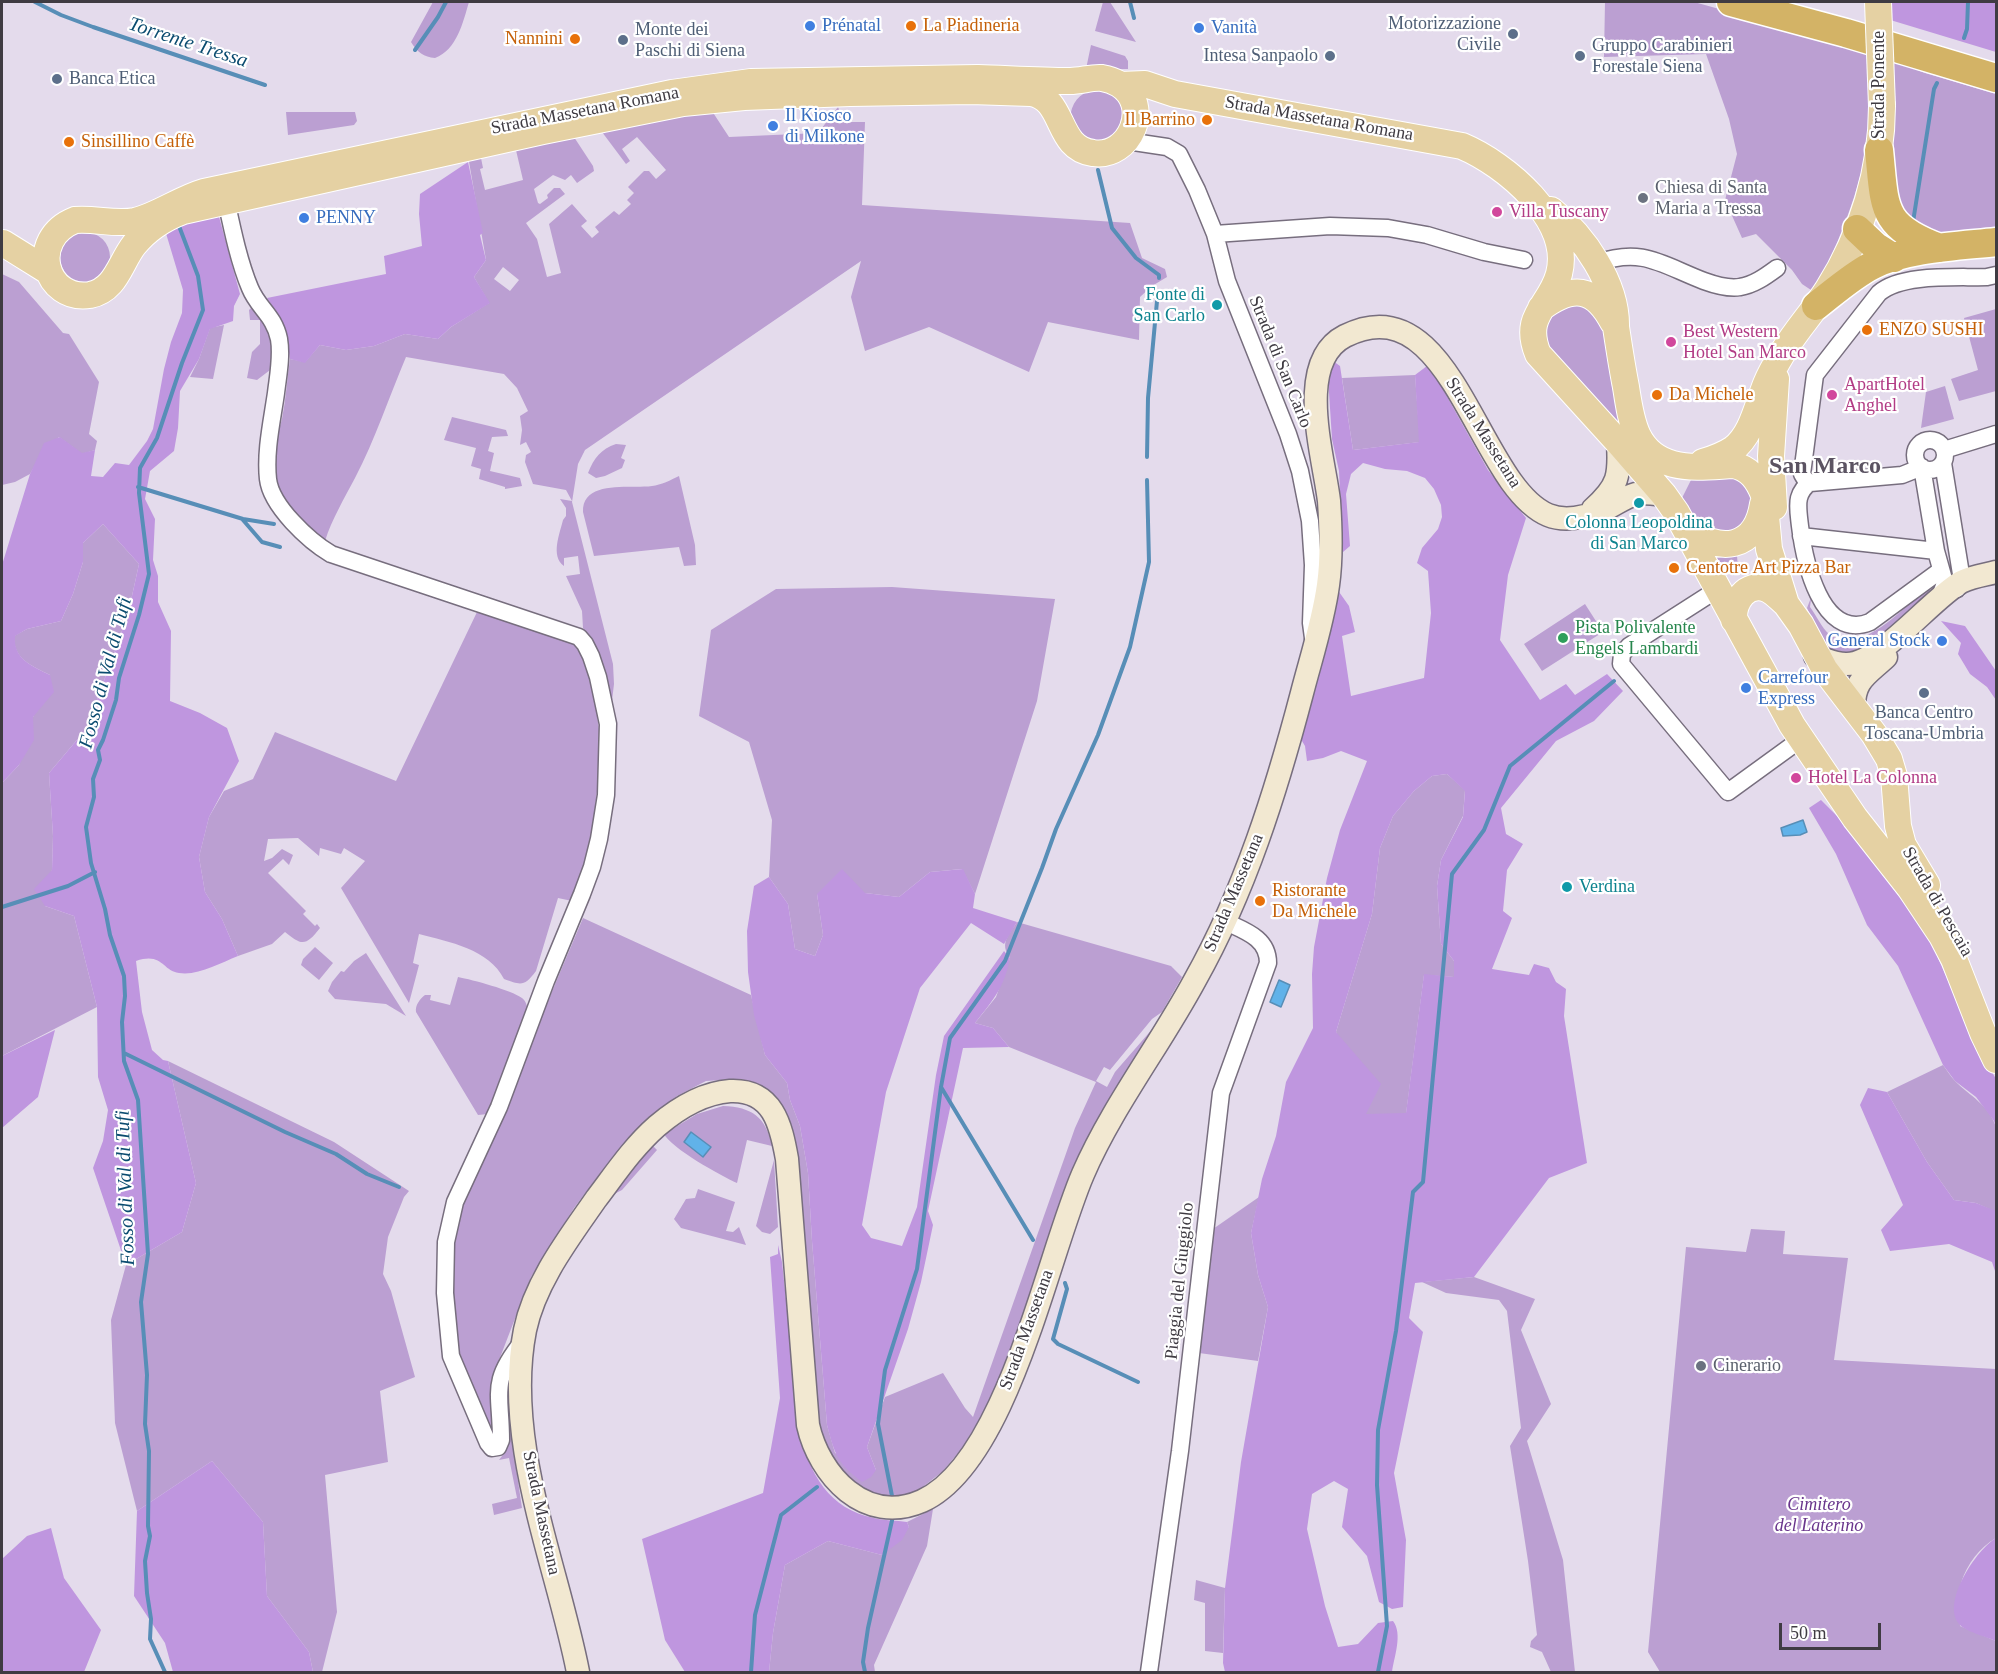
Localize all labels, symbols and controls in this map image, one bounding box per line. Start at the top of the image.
water label: Torrente Tressa [125,12,251,74]
place label: Motorizzazione Civile [1388,13,1501,56]
place label: Prénatal [822,15,881,37]
place label: La Piadineria [923,15,1019,37]
place label: Vanità [1211,17,1257,39]
place label: Monte dei Paschi di Siena [635,19,745,62]
marker: Prénatal [803,19,817,33]
marker: La Piadineria [904,19,918,33]
marker: Vanità [1192,21,1206,35]
marker: Motorizzazione Civile [1506,27,1520,41]
place label: Nannini [505,28,563,50]
street label: Strada Ponente [1868,31,1890,139]
marker: Nannini [568,32,582,46]
marker: Monte dei Paschi di Siena [616,33,630,47]
place label: Gruppo Carabinieri Forestale Siena [1592,35,1732,78]
place label: Intesa Sanpaolo [1204,45,1318,67]
marker: Intesa Sanpaolo [1323,49,1337,63]
marker: Gruppo Carabinieri Forestale Siena [1573,49,1587,63]
place label: Banca Etica [69,68,155,90]
marker: Banca Etica [50,72,64,86]
street label: Strada Massetana Romana [489,82,681,140]
street label: Strada Massetana Romana [1223,92,1415,146]
place label: Il Kiosco di Milkone [785,105,864,148]
place label: Il Barrino [1125,109,1195,131]
marker: Il Barrino [1200,113,1214,127]
marker: Il Kiosco di Milkone [766,119,780,133]
place label: Sinsillino Caffè [81,131,194,153]
marker: Sinsillino Caffè [62,135,76,149]
place label: Chiesa di Santa Maria a Tressa [1655,177,1767,219]
marker: Chiesa di Santa Maria a Tressa [1636,191,1650,205]
place label: Villa Tuscany [1509,201,1609,223]
marker: Villa Tuscany [1490,205,1504,219]
place label: PENNY [316,207,376,229]
marker: PENNY [297,211,311,225]
place label: Fonte di San Carlo [1134,284,1205,326]
street label: Strada di San Carlo [1244,293,1316,431]
marker: Fonte di San Carlo [1210,298,1224,312]
place label: ENZO SUSHI [1879,319,1984,341]
place label: Best Western Hotel San Marco [1683,321,1806,364]
marker: ENZO SUSHI [1860,323,1874,337]
marker: Best Western Hotel San Marco [1664,335,1678,349]
street label: Strada Massetana [1440,374,1526,492]
place label: ApartHotel Anghel [1844,374,1925,416]
place label: Da Michele [1669,384,1753,406]
marker: Da Michele [1650,388,1664,402]
marker: ApartHotel Anghel [1825,388,1839,402]
district label: San Marco [1769,453,1881,481]
marker: Colonna Leopoldina di San Marco [1632,496,1646,510]
place label: Colonna Leopoldina di San Marco [1565,512,1713,554]
place label: Centotre Art Pizza Bar [1686,557,1850,579]
marker: Centotre Art Pizza Bar [1667,561,1681,575]
water label: Fosso di Val di Tufi [74,595,138,751]
place label: Pista Polivalente Engels Lambardi [1575,617,1698,660]
place label: General Stock [1828,630,1930,652]
marker: Pista Polivalente Engels Lambardi [1556,631,1570,645]
marker: General Stock [1935,634,1949,648]
place label: Carrefour Express [1758,667,1828,710]
marker: Carrefour Express [1739,681,1753,695]
marker: Banca Centro Toscana-Umbria [1917,686,1931,700]
place label: Banca Centro Toscana-Umbria [1864,702,1984,744]
place label: Hotel La Colonna [1808,767,1937,789]
marker: Hotel La Colonna [1789,771,1803,785]
street label: Strada Massetana [1199,831,1269,955]
street label: Strada di Pescaia [1897,843,1977,961]
place label: Verdina [1579,876,1635,898]
place label: Ristorante Da Michele [1272,880,1356,922]
marker: Verdina [1560,880,1574,894]
marker: Ristorante Da Michele [1253,894,1267,908]
water label: Fosso di Val di Tufi [111,1110,141,1266]
street label: Piaggia del Giuggiolo [1161,1201,1199,1361]
street label: Strada Massetana [995,1267,1059,1393]
place label: Cinerario [1713,1355,1781,1377]
marker: Cinerario [1694,1359,1708,1373]
street label: Strada Massetana [517,1449,565,1577]
park label: Cimitero del Laterino [1775,1494,1863,1537]
scale bar [1782,1611,1884,1649]
text: 50 m [1790,1623,1827,1643]

